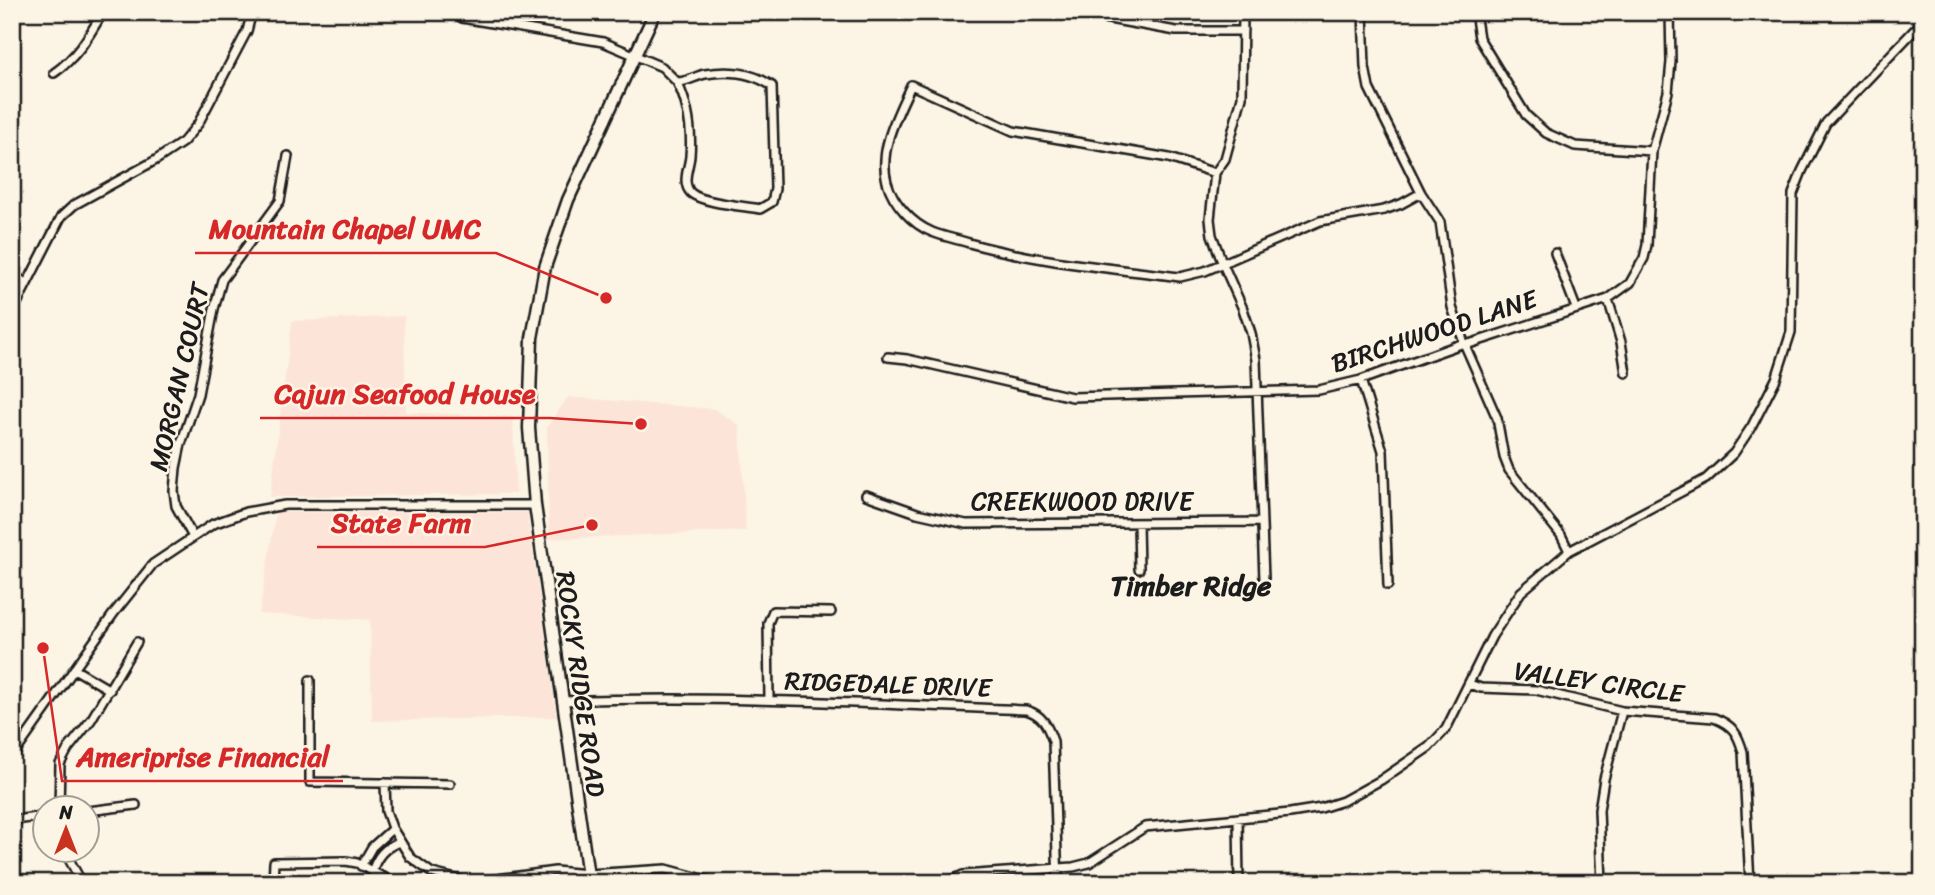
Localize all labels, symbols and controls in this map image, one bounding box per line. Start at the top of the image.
callout: Mountain Chapel UMC [195,204,496,253]
text: Mountain Chapel UMC [208,204,482,253]
street label: BIRCHWOOD LANE [1325,275,1545,386]
street label: MORGAN COURT [135,277,223,476]
callout: Cajun Seafood House [260,369,550,418]
text: Cajun Seafood House [274,369,536,418]
street label: CREEKWOOD DRIVE [971,478,1194,524]
callout: State Farm [317,498,485,547]
text: State Farm [330,498,472,547]
district label: Timber Ridge [1111,561,1272,610]
street label: ROCKY RIDGE ROAD [542,568,620,800]
street label: VALLEY CIRCLE [1511,647,1688,717]
street label: RIDGEDALE DRIVE [784,657,994,711]
callout: Ameriprise Financial [62,732,343,781]
text: Ameriprise Financial [75,732,331,781]
north arrow [32,794,102,864]
text: N [58,796,73,829]

